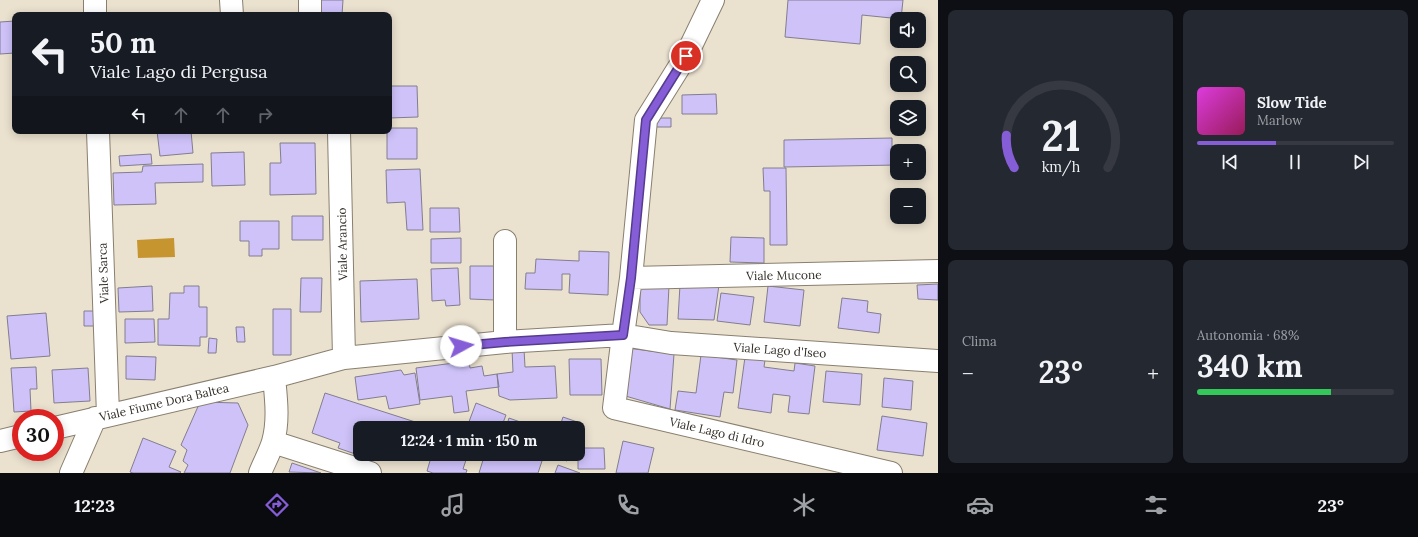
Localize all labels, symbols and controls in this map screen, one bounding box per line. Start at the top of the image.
map controls [890,12,926,224]
button: sound [890,12,926,48]
text: 50 m [90,25,156,61]
icon: left [24,28,76,80]
pin [669,39,703,73]
icon: arrive [675,45,697,67]
button: search [890,56,926,92]
text: Viale Lago di Pergusa [90,60,268,83]
text: Slow Tide [1257,93,1327,112]
button: layers [890,100,926,136]
icon: left [128,104,150,126]
icon: ahead [170,104,192,126]
icon: ahead [212,104,234,126]
icon: right [254,104,276,126]
text: 21 [1041,109,1080,162]
text: Marlow [1257,112,1303,129]
button: + [890,144,926,180]
icon: previous [1219,151,1241,173]
icon: pause [1284,151,1306,173]
icon: next [1350,151,1372,173]
text: km/h [1041,157,1080,176]
button: − [890,188,926,224]
street label: Viale Arancio [334,207,350,282]
street label: Viale Sarca [94,242,112,305]
street label: Viale Mucone [745,267,822,283]
position arrow [440,325,482,367]
text: Autonomia · 68% [1197,327,1299,344]
text: Clima [962,333,997,350]
street label: Viale Lago d'Iseo [732,339,827,361]
text: 340 km [1197,347,1303,385]
text: 23° [1038,353,1083,391]
text: − [962,359,974,387]
text: + [1147,359,1159,387]
street label: Viale Fiume Dora Baltea [97,380,230,424]
speed limit sign: 30 [12,409,64,461]
street label: Viale Lago di Idro [667,414,766,450]
text: 12:24 · 1 min · 150 m [401,431,537,450]
icon: directions [263,491,291,519]
icon: music [439,491,467,519]
icon: phone [614,491,642,519]
icon: climate [790,491,818,519]
icon: car [966,491,994,519]
icon: filters [1142,491,1170,519]
text: 12:23 [74,494,115,517]
text: 23° [1317,494,1344,517]

